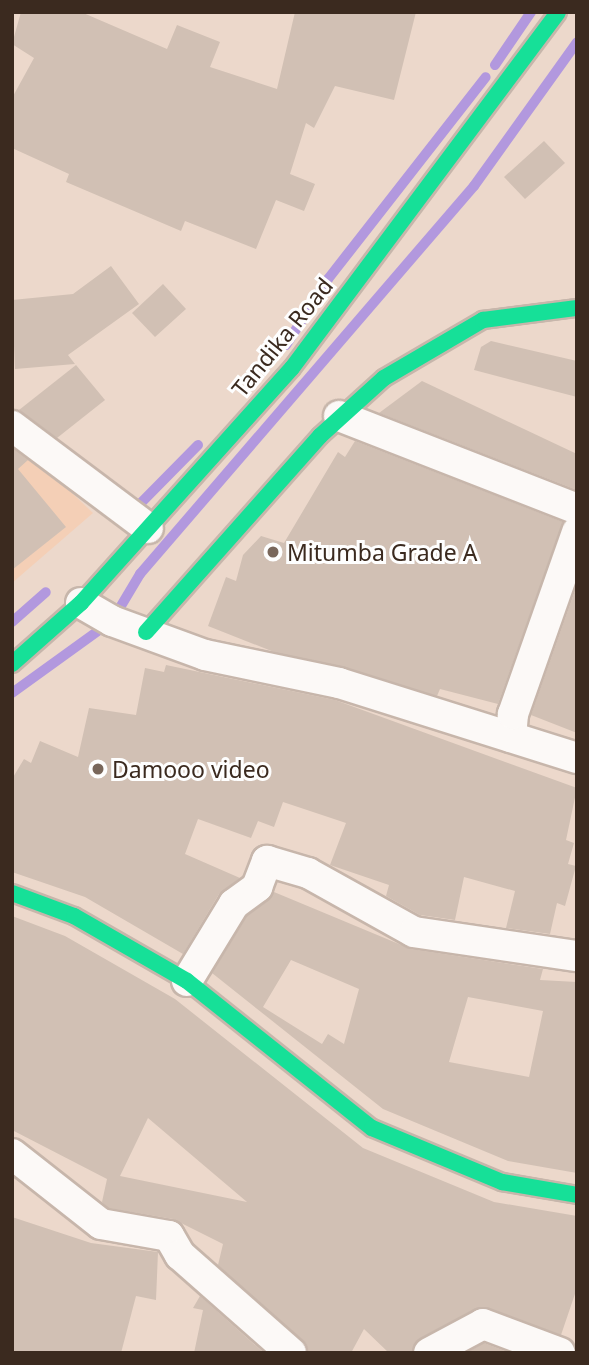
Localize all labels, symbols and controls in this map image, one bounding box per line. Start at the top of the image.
street label: Tandika Road [226,272,338,402]
place label: Mitumba Grade A [287,538,477,566]
marker: Mitumba Grade A [265,544,281,560]
place label: Damooo video [112,755,270,783]
marker: Damooo video [90,761,106,777]

